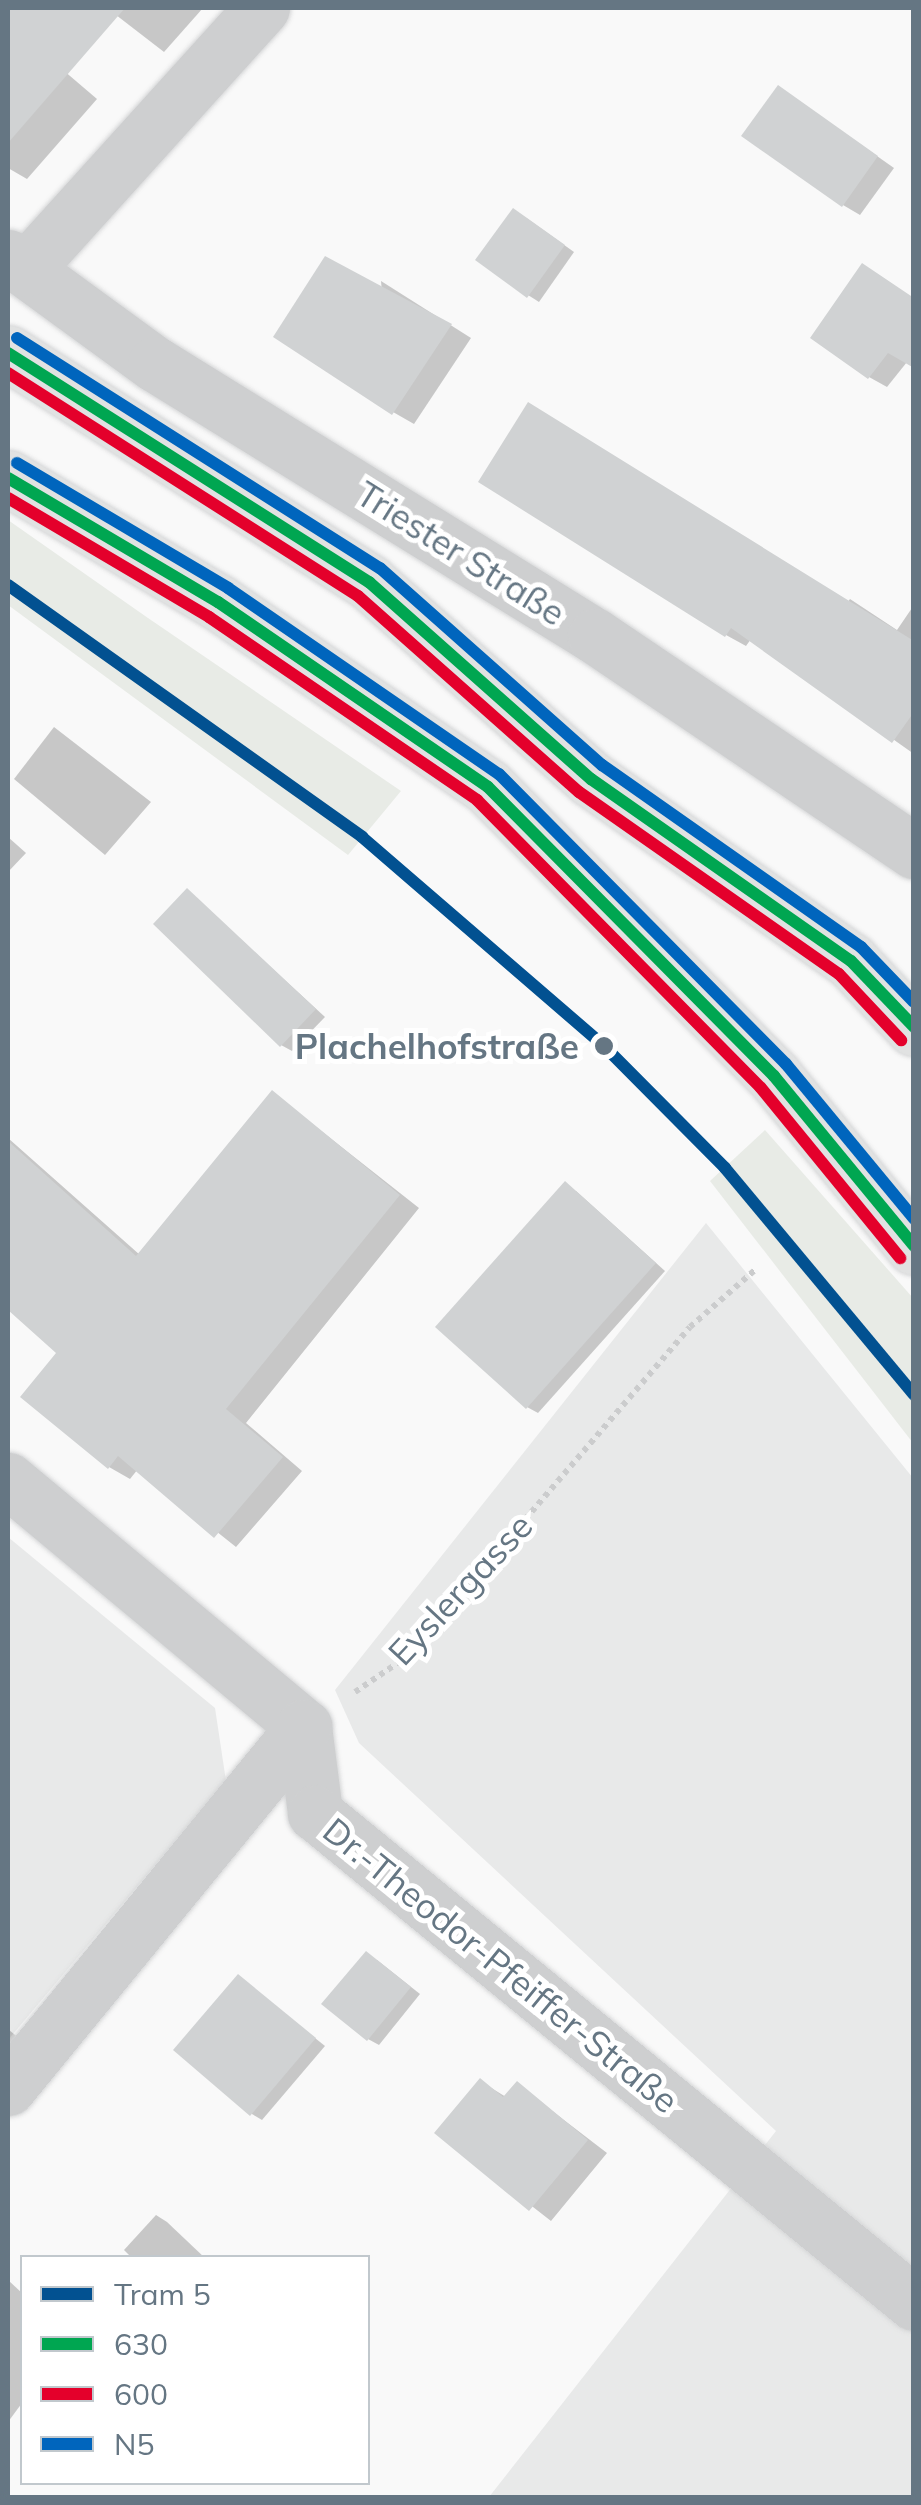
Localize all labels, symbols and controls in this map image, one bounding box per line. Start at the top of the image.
street label: Triester Straße [349,472,573,634]
place label: Plachelhofstraße [295,1025,579,1067]
marker: Plachelhofstraße [588,1030,620,1062]
street label: Eyslergasse [379,1505,541,1673]
street label: Dr.-Theodor-Pfeiffer-Straße [315,1809,687,2121]
legend [20,2255,370,2485]
text: Tram 5 [114,2275,211,2313]
text: 630 [114,2325,168,2363]
text: 600 [114,2375,168,2413]
text: N5 [114,2425,154,2463]

